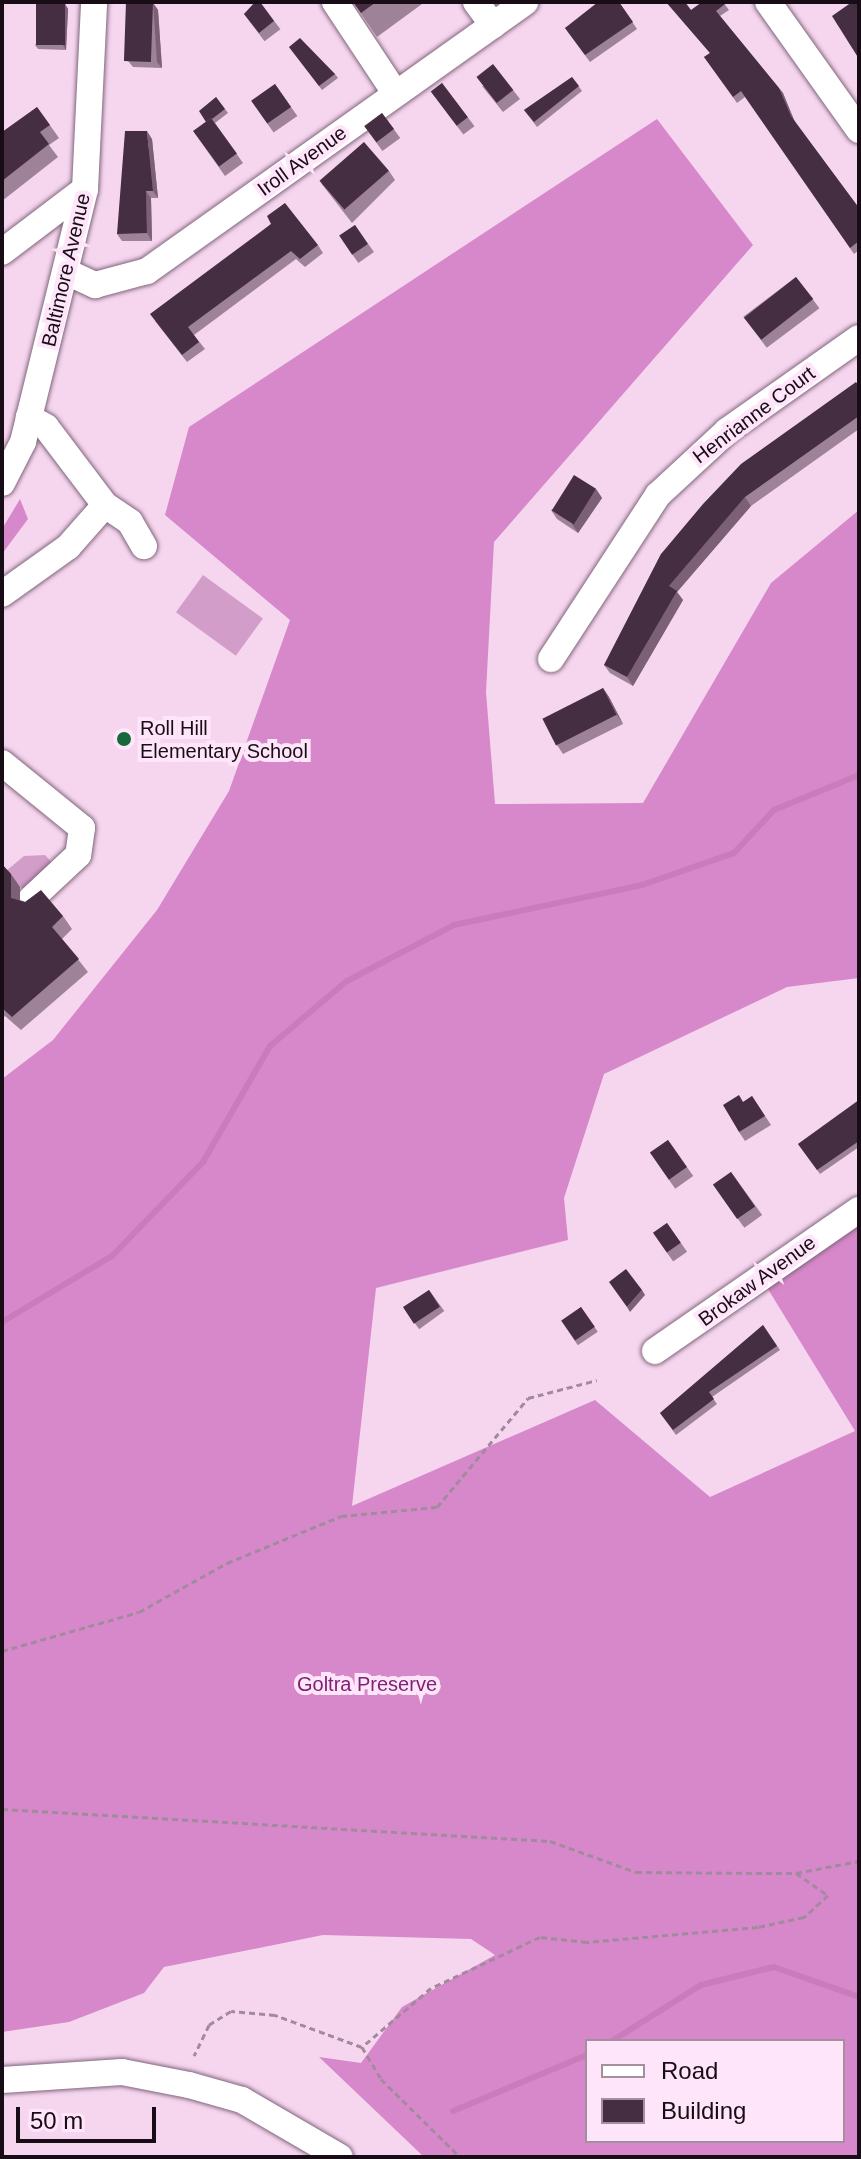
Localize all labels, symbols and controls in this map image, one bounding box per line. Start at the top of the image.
street label: Iroll Avenue [252,120,352,202]
street label: Baltimore Avenue [37,191,95,349]
street label: Henrianne Court [688,361,820,469]
place label: Roll Hill Elementary School [140,716,308,763]
marker: Roll Hill Elementary School [115,730,133,748]
street label: Brokaw Avenue [693,1230,821,1332]
park label: Goltra Preserve [297,1672,437,1696]
legend [585,2039,845,2143]
text: Road [661,2057,718,2084]
scale bar [20,2091,160,2141]
text: Building [661,2097,746,2124]
text: 50 m [30,2107,83,2134]

